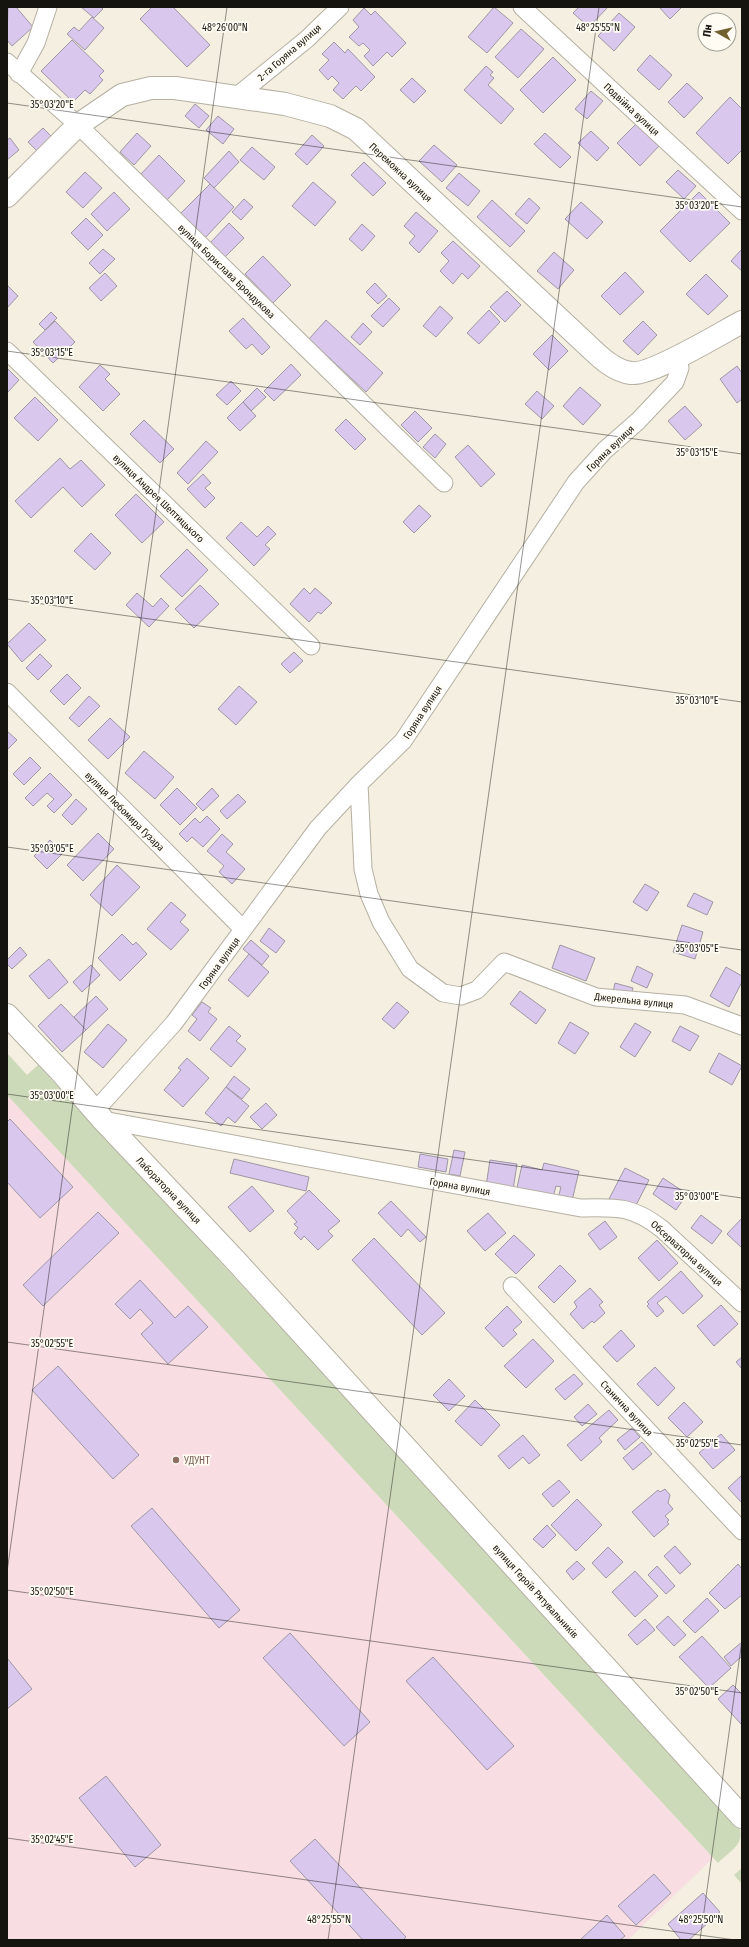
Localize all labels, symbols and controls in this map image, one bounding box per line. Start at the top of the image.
north arrow [697,12,737,52]
text: 48°26'00"N [202,22,248,34]
street label: 2-га Горяна вулиця [255,22,324,84]
text: 48°25'55"N [576,22,620,34]
text: Пн [700,23,715,38]
street label: Подвійна вулиця [601,80,662,139]
text: 35°03'20"E [30,99,74,111]
street label: Переможна вулиця [366,141,434,205]
text: 35°03'20"E [675,200,719,212]
street label: вулиця Борислава Брондукова [175,222,277,321]
text: 35°03'15"E [31,347,73,359]
street label: Горяна вулиця [584,423,637,474]
text: 35°03'15"E [676,447,718,459]
street label: вулиця Андрея Шептицького [110,452,206,545]
text: 35°03'10"E [31,595,74,607]
street label: Горяна вулиця [401,683,445,742]
text: 35°03'10"E [676,695,719,707]
street label: вулиця Любомира Гузара [82,770,167,854]
text: 35°03'05"E [30,843,74,855]
street label: Горяна вулиця [197,935,243,992]
text: 35°03'05"E [675,943,719,955]
street label: Джерельна вулиця [593,991,674,1011]
text: 35°03'00"E [30,1090,74,1102]
street label: Лабораторна вулиця [133,1155,203,1227]
street label: Горяна вулиця [428,1176,491,1198]
text: 35°03'00"E [675,1191,719,1203]
street label: Обсерваторна вулиця [648,1218,725,1289]
text: 35°02'55"E [31,1338,74,1350]
street label: Станична вулиця [598,1378,655,1439]
text: 35°02'55"E [676,1438,719,1450]
marker: УДУНТ [171,1455,181,1465]
place label: УДУНТ [183,1455,210,1467]
street label: вулиця Героїв Рятувальників [490,1542,581,1641]
text: 35°02'50"E [30,1586,74,1598]
text: 35°02'50"E [675,1686,719,1698]
text: 35°02'45"E [31,1834,73,1846]
text: 48°25'55"N [307,1914,351,1926]
text: 48°25'50"N [679,1914,723,1926]

